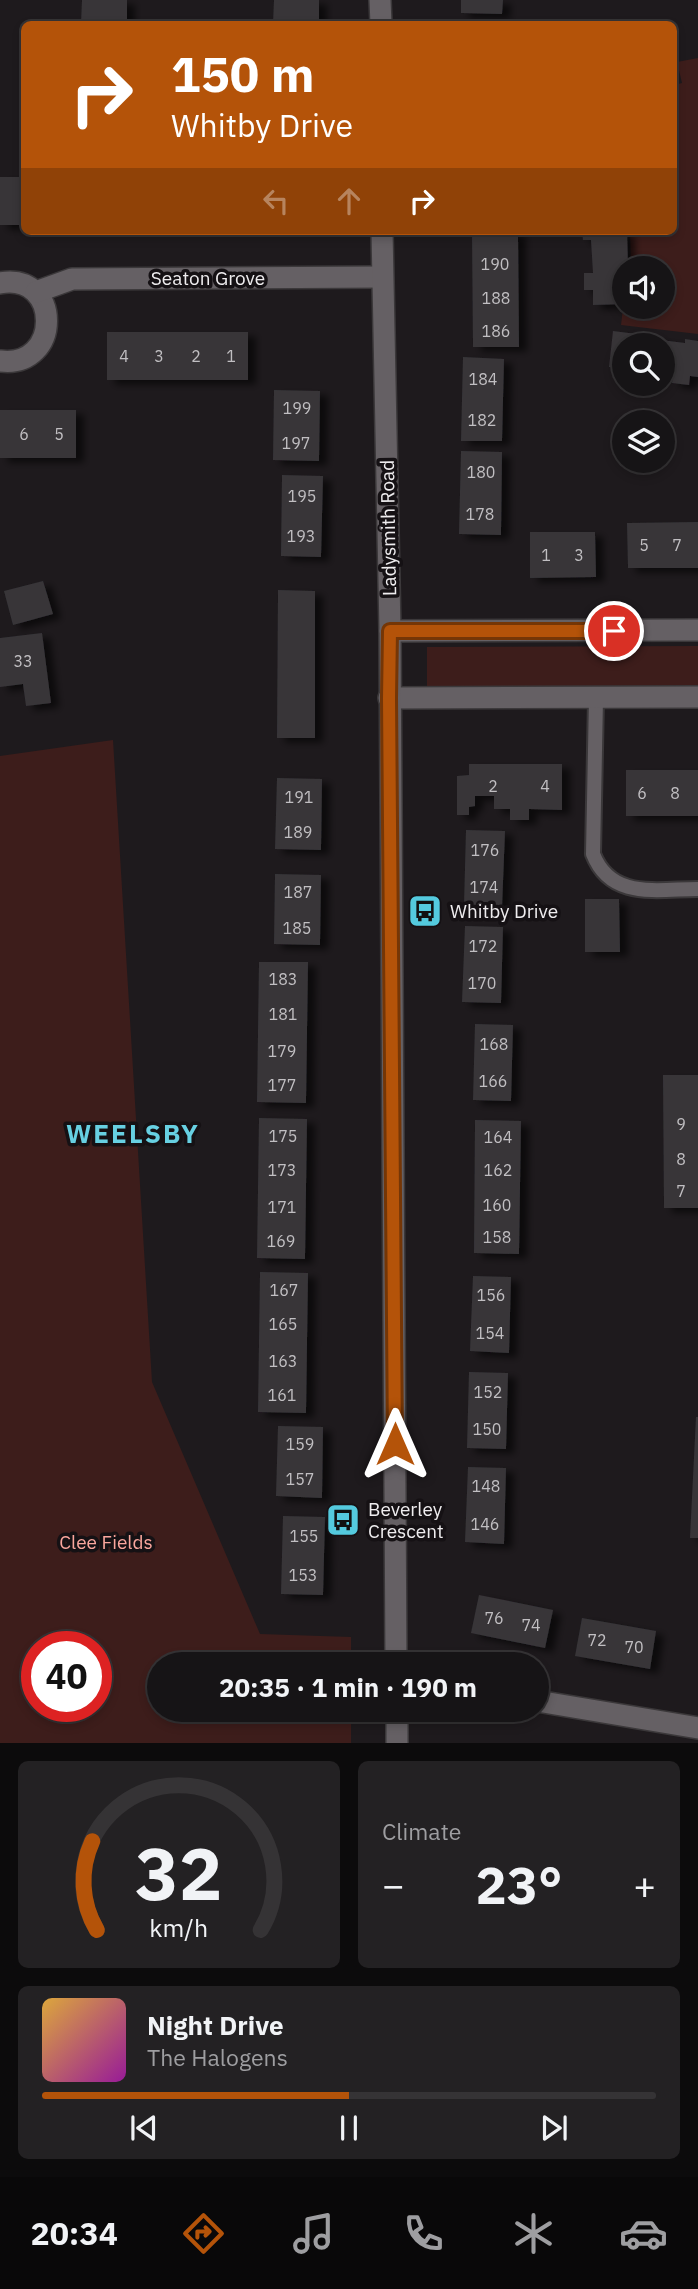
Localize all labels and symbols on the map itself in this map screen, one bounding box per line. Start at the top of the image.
house number: 190 [481,254,509,274]
street label: Seaton Grove [151,266,265,290]
house number: 188 [482,288,510,308]
house number: 186 [482,321,510,341]
house number: 4 [119,346,129,366]
house number: 3 [154,346,164,366]
house number: 2 [191,346,201,366]
house number: 1 [226,346,236,366]
house number: 184 [469,369,497,389]
house number: 199 [283,398,311,418]
house number: 182 [468,410,496,430]
house number: 6 [19,424,29,444]
house number: 5 [54,424,64,444]
house number: 197 [282,433,310,453]
street label: Ladysmith Road [375,460,401,596]
house number: 180 [467,462,495,482]
house number: 195 [288,486,316,506]
house number: 178 [466,504,494,524]
house number: 193 [287,526,315,546]
house number: 5 [639,535,649,555]
house number: 7 [672,535,682,555]
house number: 1 [541,545,551,565]
house number: 3 [574,545,584,565]
pin [584,601,644,661]
house number: 33 [13,651,33,671]
house number: 2 [488,776,498,796]
house number: 4 [540,776,550,796]
house number: 6 [637,783,647,803]
house number: 8 [670,783,680,803]
house number: 191 [285,787,313,807]
house number: 189 [284,822,312,842]
house number: 176 [471,840,499,860]
house number: 174 [470,877,498,897]
house number: 187 [284,882,312,902]
bus stop icon: Whitby Drive [406,892,444,930]
place label: Whitby Drive [450,899,558,923]
house number: 185 [283,918,311,938]
house number: 172 [469,936,497,956]
house number: 183 [269,969,297,989]
house number: 170 [468,973,496,993]
house number: 181 [269,1004,297,1024]
house number: 168 [480,1034,508,1054]
house number: 179 [268,1041,296,1061]
house number: 166 [479,1071,507,1091]
house number: 177 [268,1075,296,1095]
house number: 9 [676,1114,686,1134]
district label: WEELSBY [66,1116,200,1150]
house number: 175 [269,1126,297,1146]
house number: 164 [484,1127,512,1147]
house number: 8 [676,1149,686,1169]
house number: 173 [268,1160,296,1180]
house number: 162 [484,1160,512,1180]
house number: 7 [676,1181,686,1201]
house number: 160 [483,1195,511,1215]
house number: 171 [268,1197,296,1217]
house number: 158 [483,1227,511,1247]
house number: 169 [267,1231,295,1251]
house number: 167 [270,1280,298,1300]
house number: 156 [477,1285,505,1305]
house number: 165 [269,1314,297,1334]
house number: 154 [476,1323,504,1343]
house number: 163 [269,1351,297,1371]
house number: 152 [474,1382,502,1402]
house number: 161 [268,1385,296,1405]
position arrow [358,1407,432,1481]
house number: 150 [473,1419,501,1439]
house number: 159 [286,1434,314,1454]
house number: 157 [286,1469,314,1489]
house number: 148 [472,1476,500,1496]
place label: Beverley Crescent [368,1497,444,1543]
bus stop icon: Beverley Crescent [324,1501,362,1539]
house number: 146 [471,1514,499,1534]
house number: 155 [290,1526,318,1546]
park label: Clee Fields [59,1530,153,1554]
house number: 153 [289,1565,317,1585]
house number: 76 [484,1608,504,1628]
house number: 74 [521,1615,541,1635]
house number: 72 [587,1630,607,1650]
speed limit sign: 40 [21,1631,112,1722]
house number: 70 [624,1637,644,1657]

